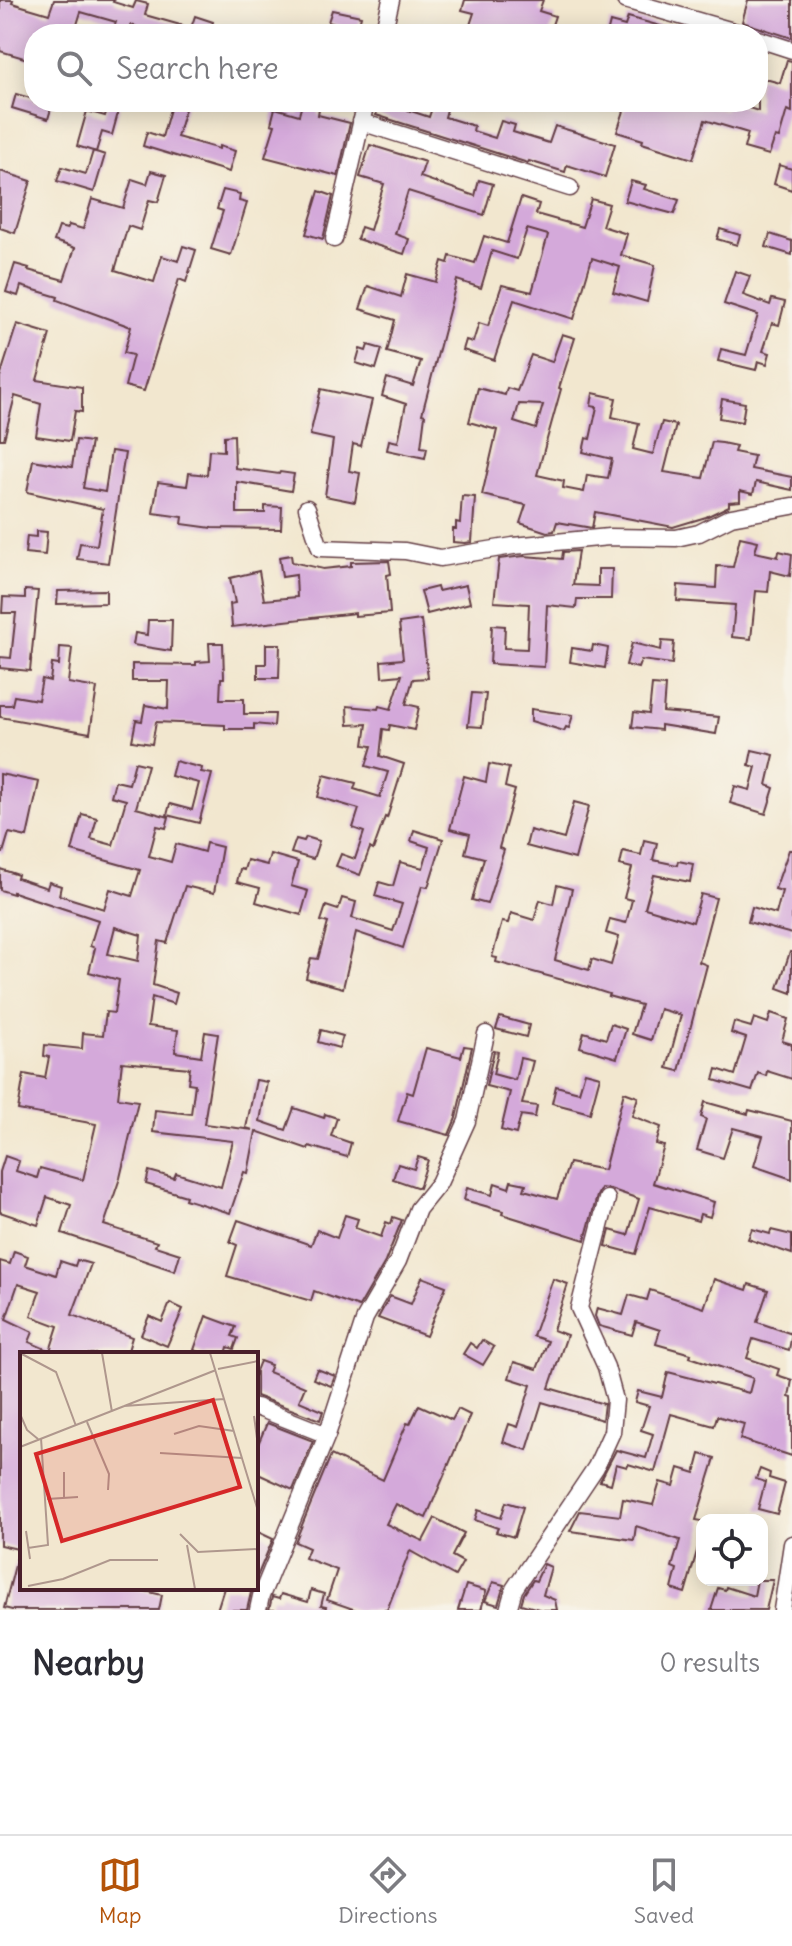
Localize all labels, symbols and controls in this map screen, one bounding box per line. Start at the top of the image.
search box [24,24,768,112]
icon: search [52,46,96,90]
text: Search here [116,49,279,87]
inset map [20,1352,258,1590]
map controls [696,1514,768,1586]
button: locate [696,1514,768,1586]
text: Nearby [32,1641,145,1684]
text: 0 results [659,1646,760,1679]
tab: Map [98,1853,142,1929]
tab: Directions [338,1853,438,1929]
tab: Saved [634,1853,694,1929]

